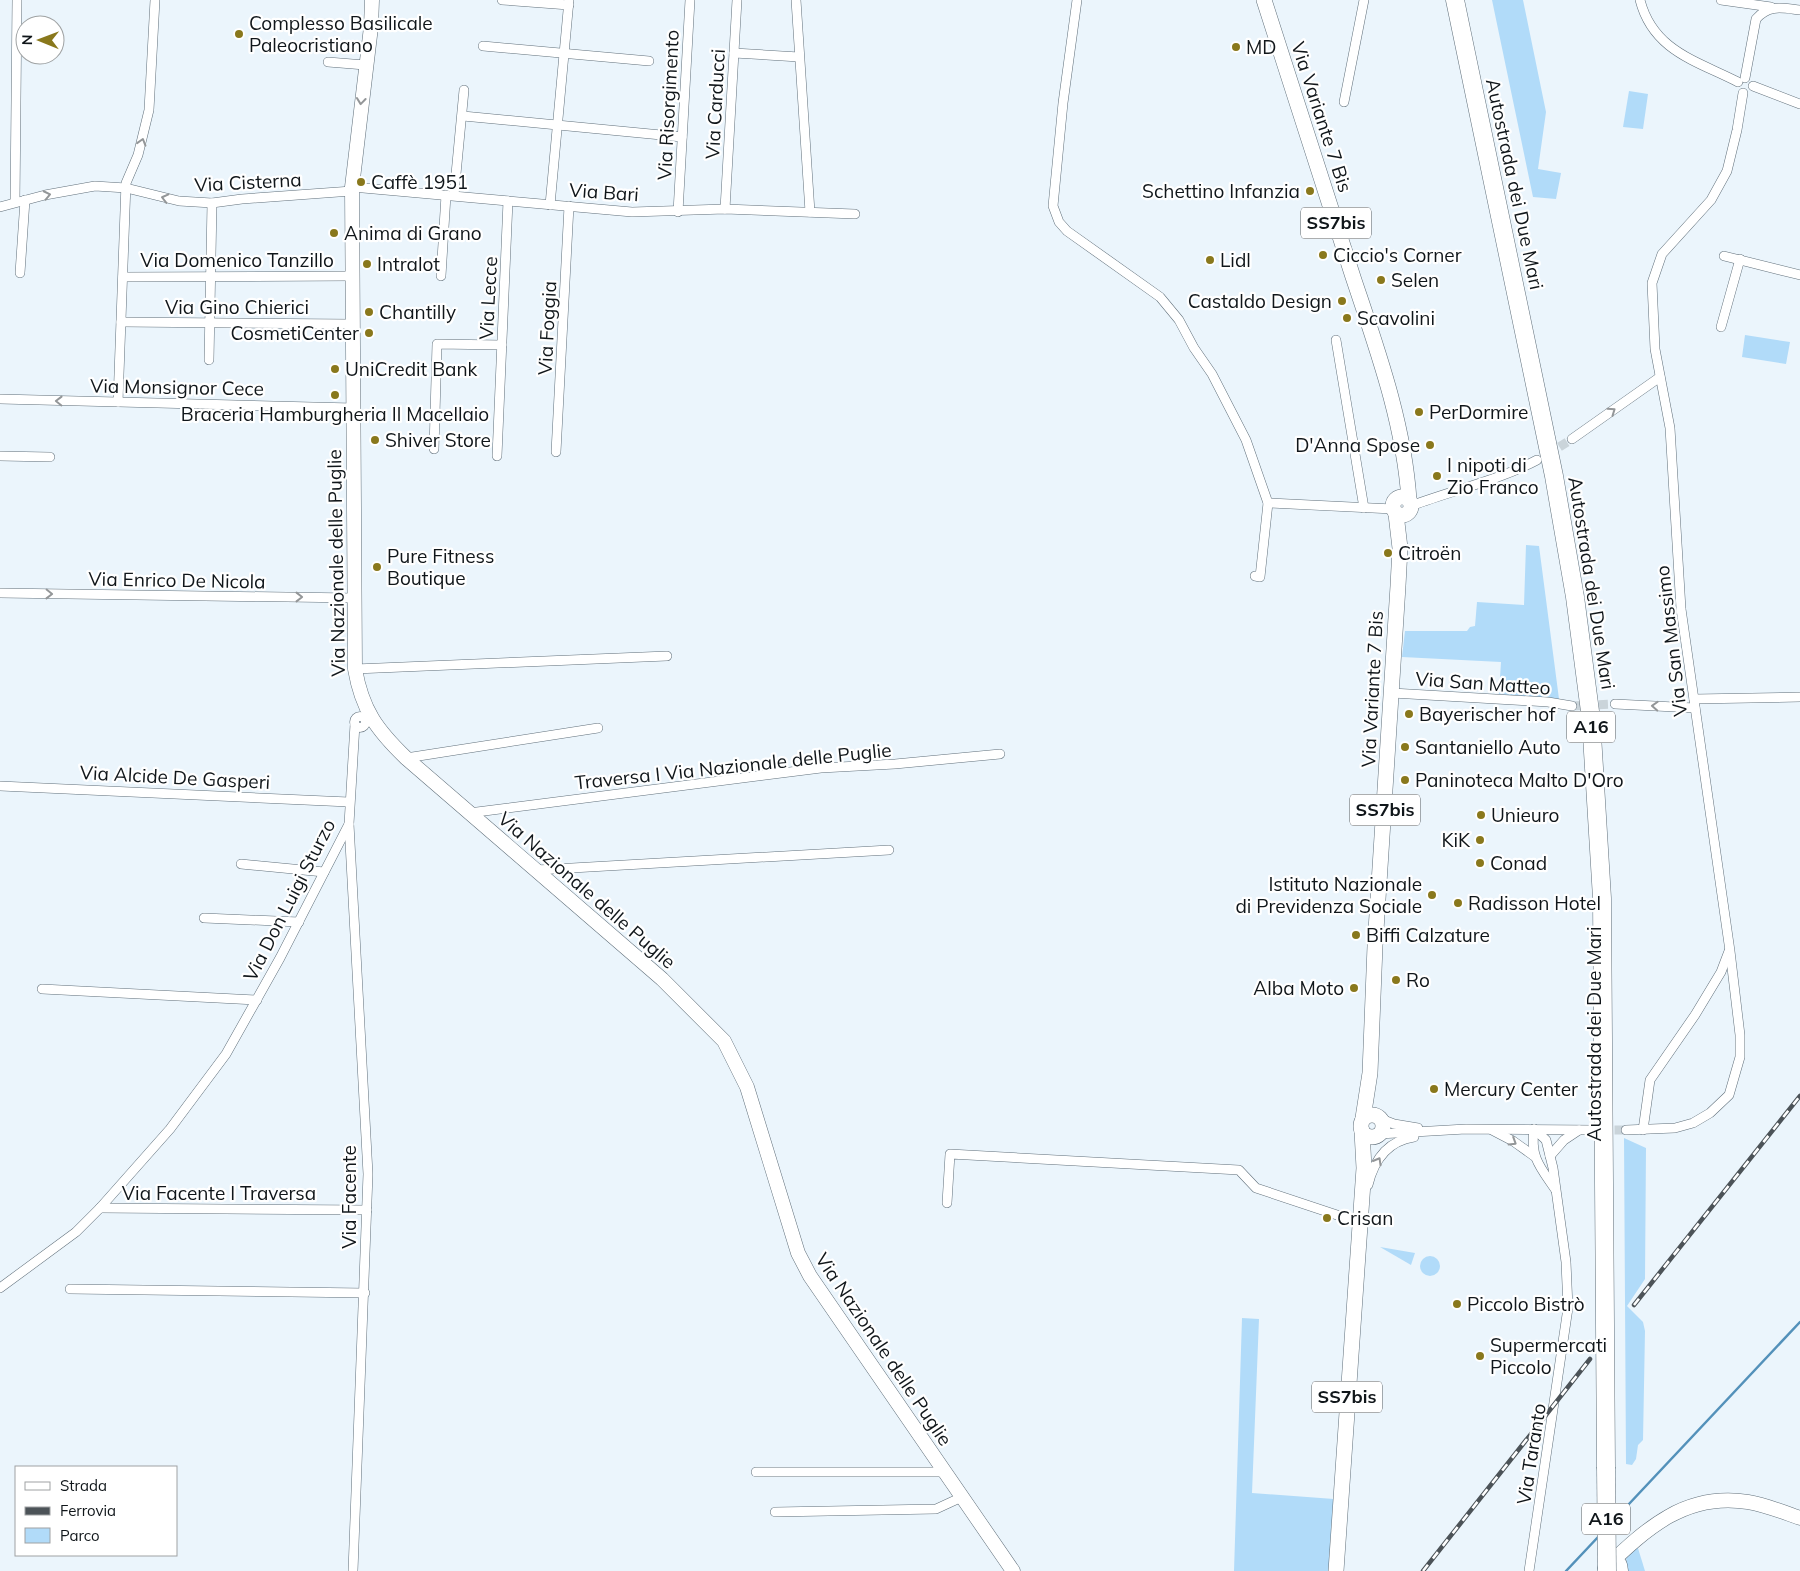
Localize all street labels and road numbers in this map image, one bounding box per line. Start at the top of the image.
street label: Via Risorgimento [652,29,684,181]
street label: Via Variante 7 Bis [1286,39,1358,195]
street label: Via Carducci [700,48,730,160]
street label: Autostrada dei Due Mari [1481,76,1549,292]
street label: Via Cisterna [194,167,302,197]
street label: Via Bari [568,178,640,206]
road number: SS7bis [1301,208,1371,238]
street label: Via Domenico Tanzillo [140,248,334,272]
street label: Via Lecce [474,256,502,340]
street label: Via Foggia [533,280,561,376]
street label: Via Gino Chierici [165,295,309,319]
street label: Via Monsignor Cece [90,373,264,401]
street label: Via Nazionale delle Puglie [322,449,350,677]
street label: Autostrada dei Due Mari [1563,475,1621,691]
street label: Via San Massimo [1650,564,1692,718]
street label: Via Enrico De Nicola [88,566,266,594]
street label: Via Variante 7 Bis [1356,610,1388,768]
street label: Via San Matteo [1415,666,1551,700]
road number: A16 [1567,712,1615,742]
street label: Traversa I Via Nazionale delle Puglie [573,737,893,795]
street label: Via Alcide De Gasperi [79,760,271,794]
road number: SS7bis [1350,794,1420,826]
street label: Via Nazionale delle Puglie [493,806,681,974]
street label: Via Don Luigi Sturzo [238,815,340,985]
street label: Autostrada dei Due Mari [1582,926,1606,1142]
street label: Via Facente [337,1145,361,1249]
street label: Via Facente I Traversa [122,1181,316,1205]
street label: Via Nazionale delle Puglie [810,1248,958,1450]
road number: SS7bis [1312,1381,1382,1412]
street label: Via Taranto [1511,1402,1551,1506]
road number: A16 [1582,1504,1630,1535]

